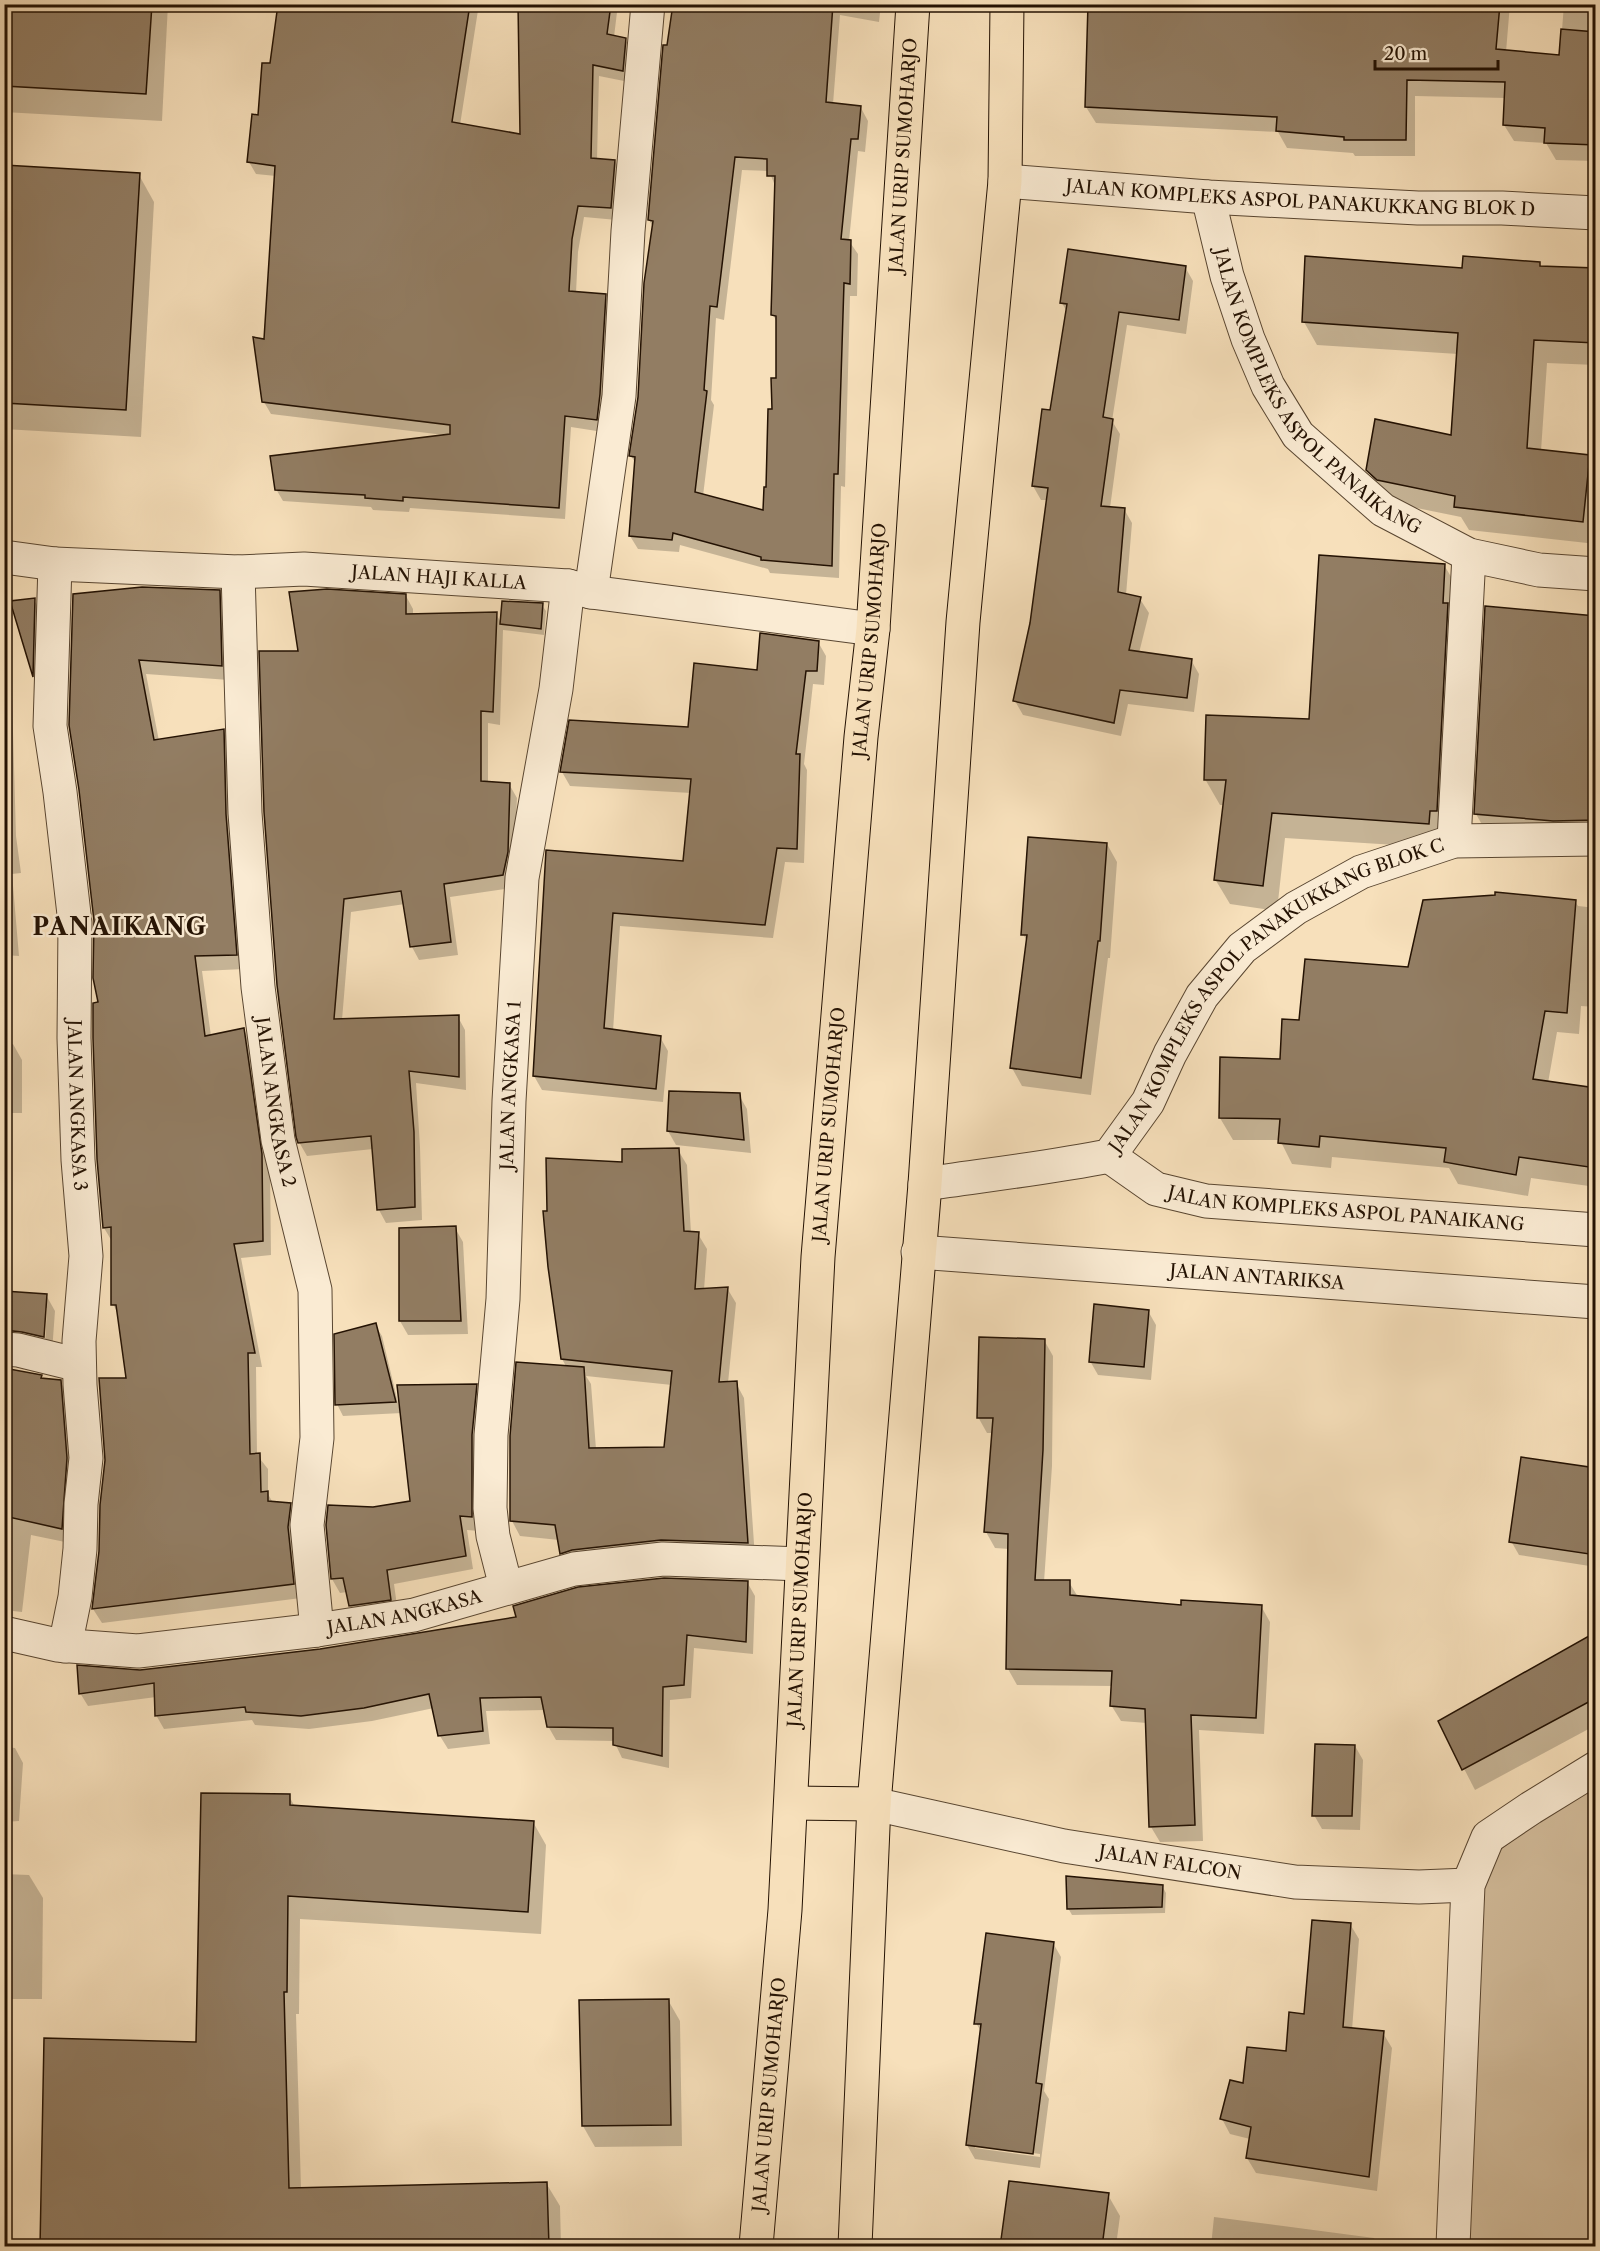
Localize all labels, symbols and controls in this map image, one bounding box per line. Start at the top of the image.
scale bar [1375,33,1498,71]
street label: JALAN URIP SUMOHARJO [885,37,922,277]
text: 20 m [1384,43,1428,65]
street label: JALAN KOMPLEKS ASPOL PANAKUKKANG BLOK D [1062,175,1536,221]
street label: JALAN KOMPLEKS ASPOL PANAIKANG [1209,243,1425,539]
street label: JALAN URIP SUMOHARJO [848,522,891,761]
street label: JALAN HAJI KALLA [348,561,528,594]
street label: JALAN KOMPLEKS ASPOL PANAKUKKANG BLOK C [1103,834,1447,1159]
district label: PANAIKANG [32,912,208,941]
street label: JALAN ANGKASA 1 [496,1000,526,1173]
street label: JALAN URIP SUMOHARJO [808,1006,850,1246]
street label: JALAN ANGKASA 2 [251,1013,300,1189]
street label: JALAN ANGKASA 3 [63,1016,92,1192]
street label: JALAN KOMPLEKS ASPOL PANAIKANG [1163,1181,1526,1236]
street label: JALAN ANTARIKSA [1166,1259,1346,1294]
street label: JALAN URIP SUMOHARJO [783,1491,817,1731]
street label: JALAN ANGKASA [323,1585,485,1640]
street label: JALAN FALCON [1094,1840,1243,1885]
street label: JALAN URIP SUMOHARJO [748,1976,790,2216]

